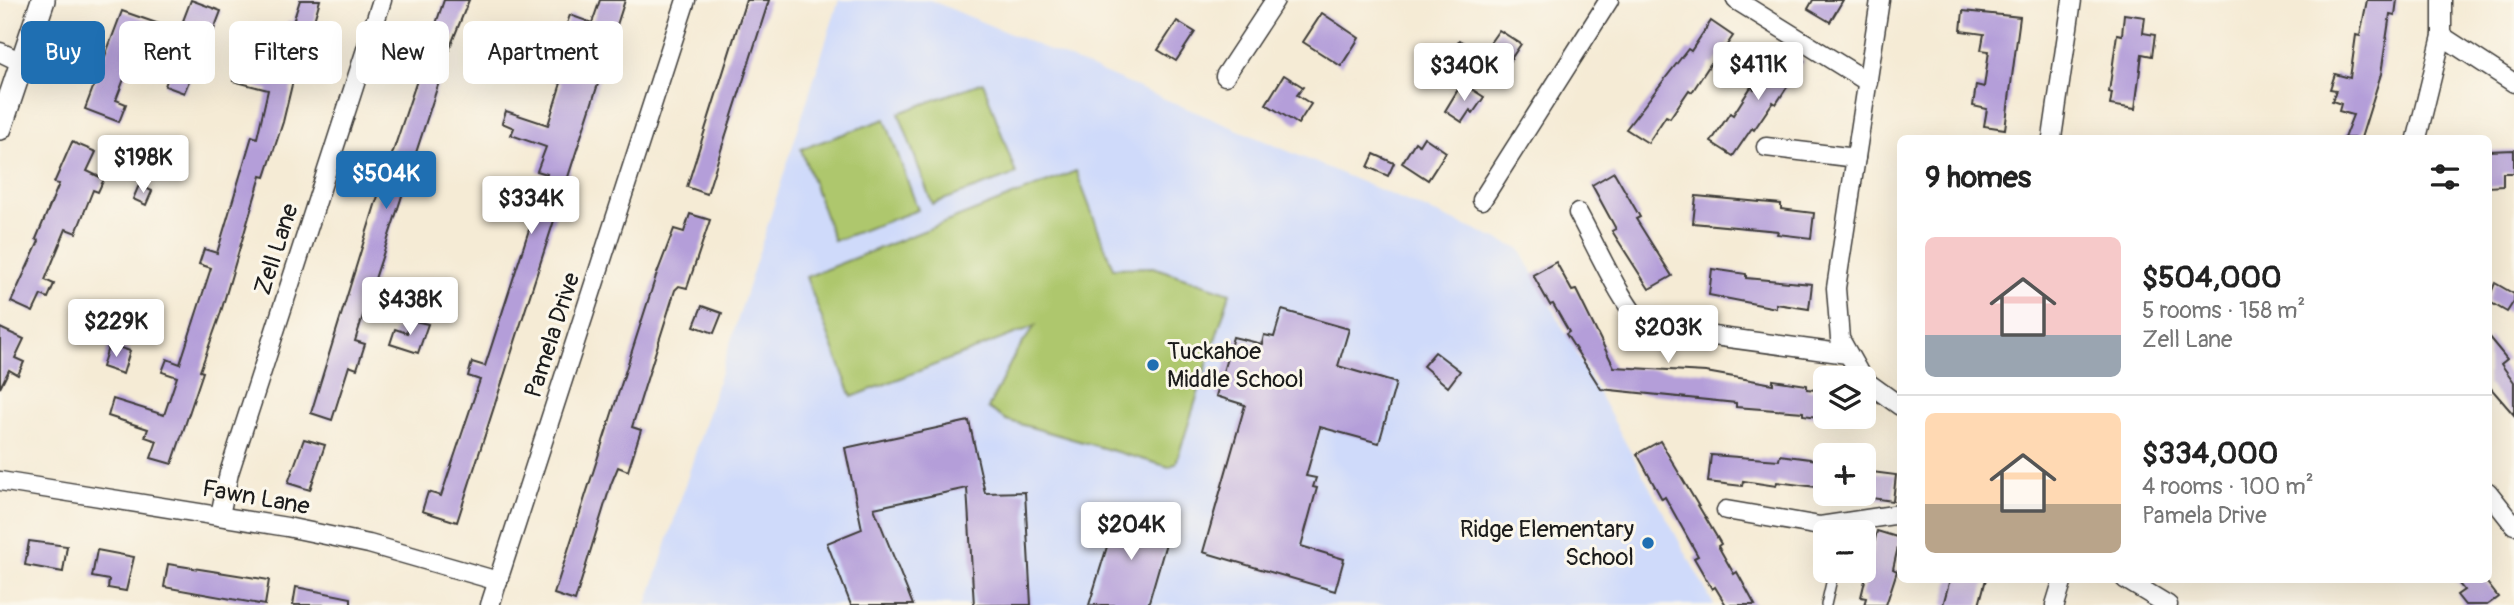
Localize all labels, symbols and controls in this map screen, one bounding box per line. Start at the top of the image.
chip: Buy [21,21,105,84]
chip: Rent [119,21,215,84]
chip: Filters [229,21,342,84]
chip: New [356,21,449,84]
chip: Apartment [463,21,623,84]
pin: $411K [1709,42,1807,102]
pin: $340K [1415,43,1513,103]
text: $411K [1729,50,1787,79]
text: $340K [1430,51,1498,80]
pin: $198K [94,136,192,195]
text: $198K [114,143,172,172]
pin: $504K [337,152,435,211]
icon: filters [2426,158,2464,196]
text: $504K [352,159,420,188]
text: 9 homes [1925,159,2031,196]
pin: $334K [482,176,580,236]
text: $334K [498,184,564,213]
street label: Zell Lane [248,200,305,298]
text: $504,000 [2142,259,2282,296]
icon: home [1981,265,2065,349]
street label: Pamela Drive [519,269,586,401]
pin: $438K [361,278,459,337]
text: $438K [378,285,442,314]
text: 5 rooms · 158 m² [2142,296,2305,325]
pin: $229K [67,300,165,359]
pin: $203K [1619,306,1717,365]
text: $229K [84,307,148,336]
text: $203K [1634,313,1702,342]
text: Zell Lane [2142,325,2232,354]
place label: Tuckahoe Middle School [1167,337,1304,394]
marker: Tuckahoe Middle School [1145,357,1161,373]
map controls [1813,366,1876,583]
button: layers [1813,366,1876,429]
text: $334,000 [2142,435,2278,472]
icon: home [1981,441,2065,525]
button: + [1813,443,1876,506]
text: 4 rooms · 100 m² [2142,472,2314,501]
street label: Fawn Lane [200,474,312,521]
text: Pamela Drive [2142,501,2267,530]
pin: $204K [1082,503,1180,562]
text: $204K [1097,510,1165,539]
place label: Ridge Elementary School [1460,515,1634,572]
button: − [1813,520,1876,583]
marker: Ridge Elementary School [1640,535,1656,551]

